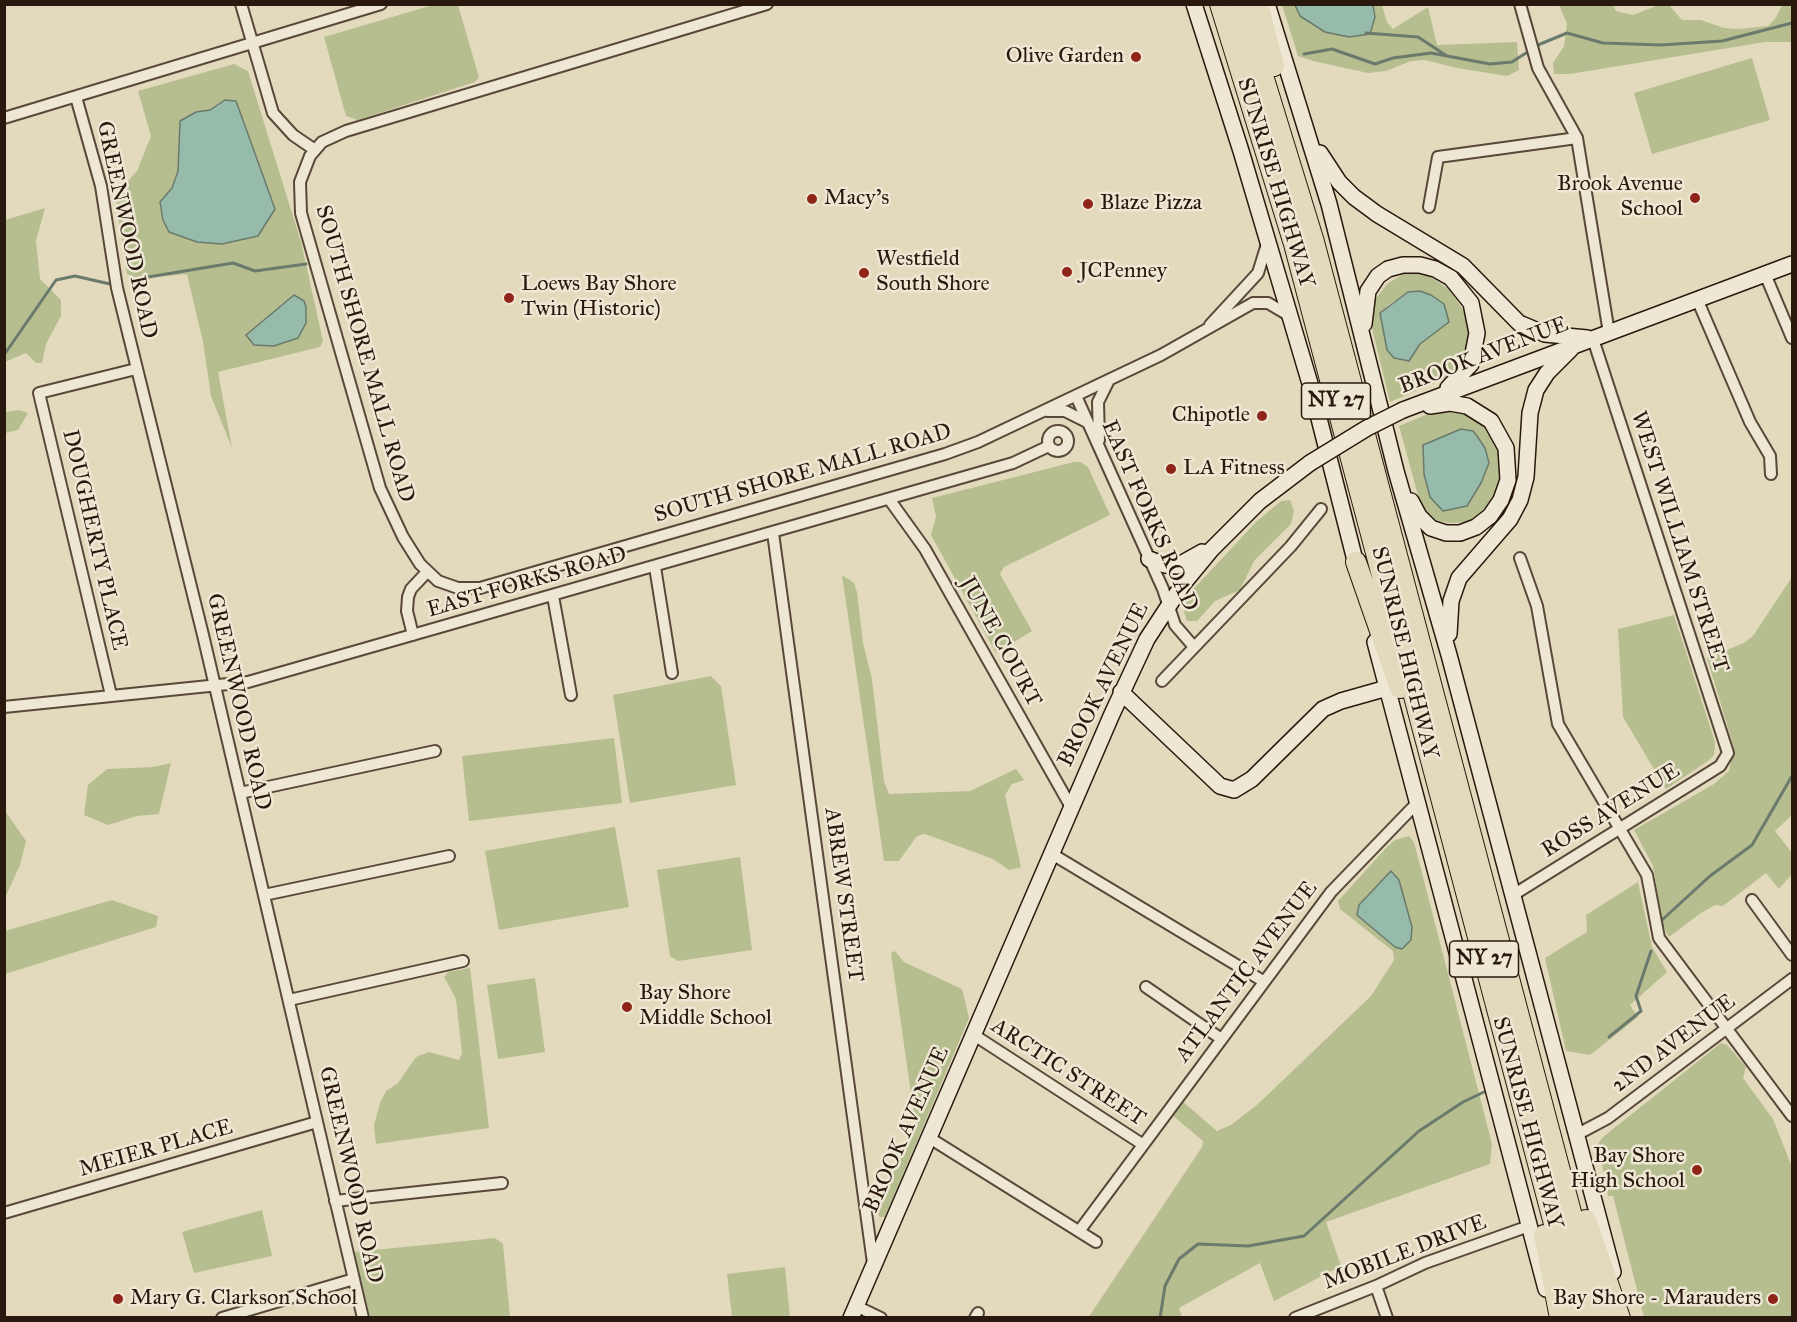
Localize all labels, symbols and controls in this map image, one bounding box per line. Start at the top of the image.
place label: Olive Garden [1006,44,1124,70]
marker: Olive Garden [1129,50,1143,64]
street label: SUNRISE HIGHWAY [1230,75,1320,291]
street label: GREENWOOD ROAD [90,119,162,341]
place label: Brook Avenue School [1557,172,1683,224]
place label: Macy's [824,186,889,212]
place label: Blaze Pizza [1100,191,1202,217]
marker: Brook Avenue School [1688,191,1702,205]
marker: Macy's [805,192,819,206]
marker: Blaze Pizza [1081,197,1095,211]
street label: SOUTH SHORE MALL ROAD [309,202,419,506]
place label: Westfield South Shore [876,247,990,298]
place label: JCPenney [1079,259,1167,285]
marker: JCPenney [1060,265,1074,279]
marker: Westfield South Shore [857,266,871,280]
place label: Loews Bay Shore Twin (Historic) [521,272,677,324]
marker: Loews Bay Shore Twin (Historic) [502,291,516,305]
street label: BROOK AVENUE [1396,312,1572,400]
road number: NY 27 [1302,383,1370,419]
place label: Chipotle [1172,403,1250,429]
street label: WEST WILLIAM STREET [1624,408,1734,676]
marker: Chipotle [1255,409,1269,423]
street label: EAST FORKS ROAD [1095,416,1203,616]
street label: SOUTH SHORE MALL ROAD [651,419,955,529]
street label: DOUGHERTY PLACE [56,427,132,653]
place label: LA Fitness [1183,456,1285,482]
marker: LA Fitness [1164,462,1178,476]
street label: EAST FORKS ROAD [424,542,630,624]
street label: SUNRISE HIGHWAY [1365,544,1443,762]
street label: JUNE COURT [953,572,1047,712]
street label: GREENWOOD ROAD [200,591,276,813]
street label: BROOK AVENUE [1053,599,1155,771]
street label: ROSS AVENUE [1537,758,1685,864]
street label: ABREW STREET [818,806,868,984]
street label: ATLANTIC AVENUE [1170,876,1324,1068]
road number: NY 27 [1450,941,1518,977]
place label: Bay Shore Middle School [639,981,772,1032]
street label: 2ND AVENUE [1607,989,1741,1099]
marker: Bay Shore Middle School [620,1000,634,1014]
street label: ARCTIC STREET [986,1013,1150,1133]
street label: SUNRISE HIGHWAY [1486,1014,1568,1232]
street label: BROOK AVENUE [859,1043,955,1217]
street label: GREENWOOD ROAD [312,1064,388,1286]
street label: MEIER PLACE [76,1114,236,1184]
place label: Bay Shore High School [1570,1144,1685,1196]
marker: Bay Shore High School [1690,1163,1704,1177]
street label: MOBILE DRIVE [1320,1210,1490,1296]
place label: Mary G. Clarkson School [130,1286,357,1312]
place label: Bay Shore - Marauders [1553,1286,1761,1312]
marker: Mary G. Clarkson School [111,1292,125,1306]
marker: Bay Shore - Marauders [1766,1292,1780,1306]

